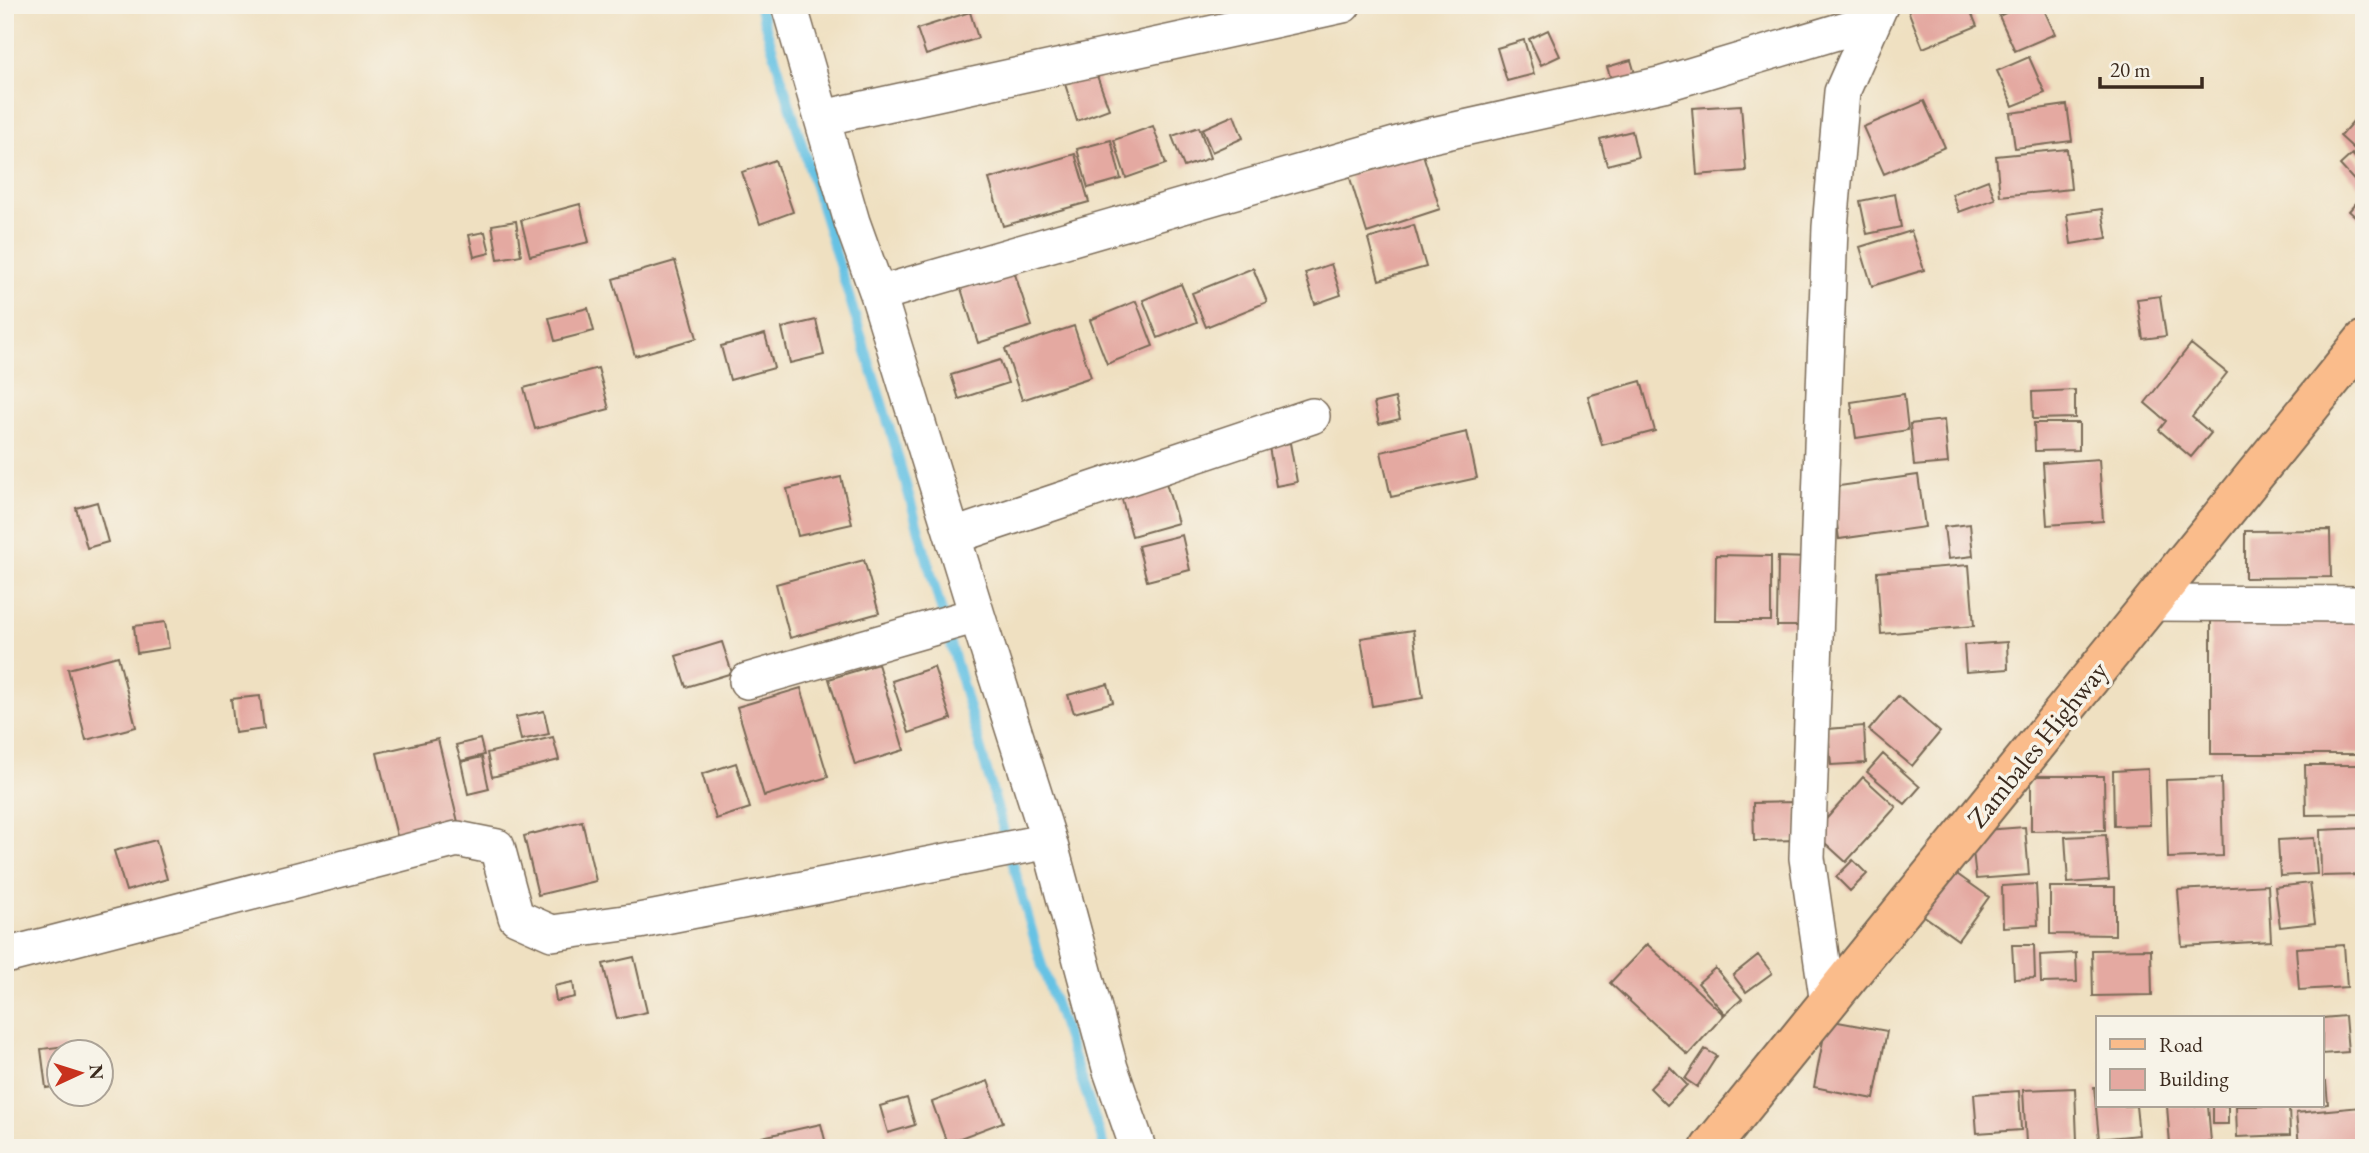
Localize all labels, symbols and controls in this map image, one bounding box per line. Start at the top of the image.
scale bar [2100,46,2201,90]
text: 20 m [2110,56,2151,83]
street label: Zambales Highway [1959,653,2116,835]
legend [2096,1016,2324,1108]
text: Road [2159,1031,2203,1058]
north arrow [46,1038,116,1108]
text: N [83,1063,110,1081]
text: Building [2159,1065,2229,1092]

